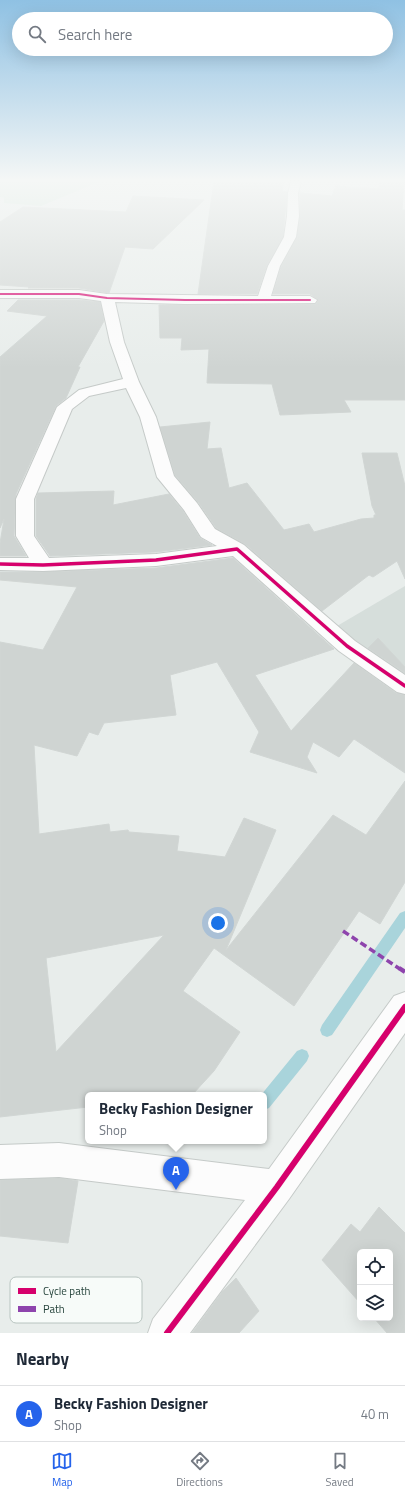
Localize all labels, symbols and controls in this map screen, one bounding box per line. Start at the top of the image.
search box [12,12,393,56]
icon: search [26,23,48,45]
text: Search here [58,23,132,46]
your location [208,913,228,933]
popup [85,1092,267,1144]
text: Becky Fashion Designer [99,1097,253,1120]
text: Shop [99,1120,127,1140]
pin: A [163,1157,189,1190]
map controls [357,1249,393,1321]
button: locate [357,1249,393,1285]
legend [10,1277,142,1323]
text: Cycle path [43,1283,91,1299]
button: layers [357,1285,393,1321]
text: Path [43,1301,65,1317]
text: Nearby [16,1346,69,1372]
text: Becky Fashion Designer [54,1392,208,1415]
text: A [25,1404,33,1424]
text: 40 m [361,1404,389,1424]
text: Shop [54,1415,82,1435]
tab: Map [51,1450,73,1490]
tab: Directions [176,1450,223,1490]
tab: Saved [326,1450,354,1490]

